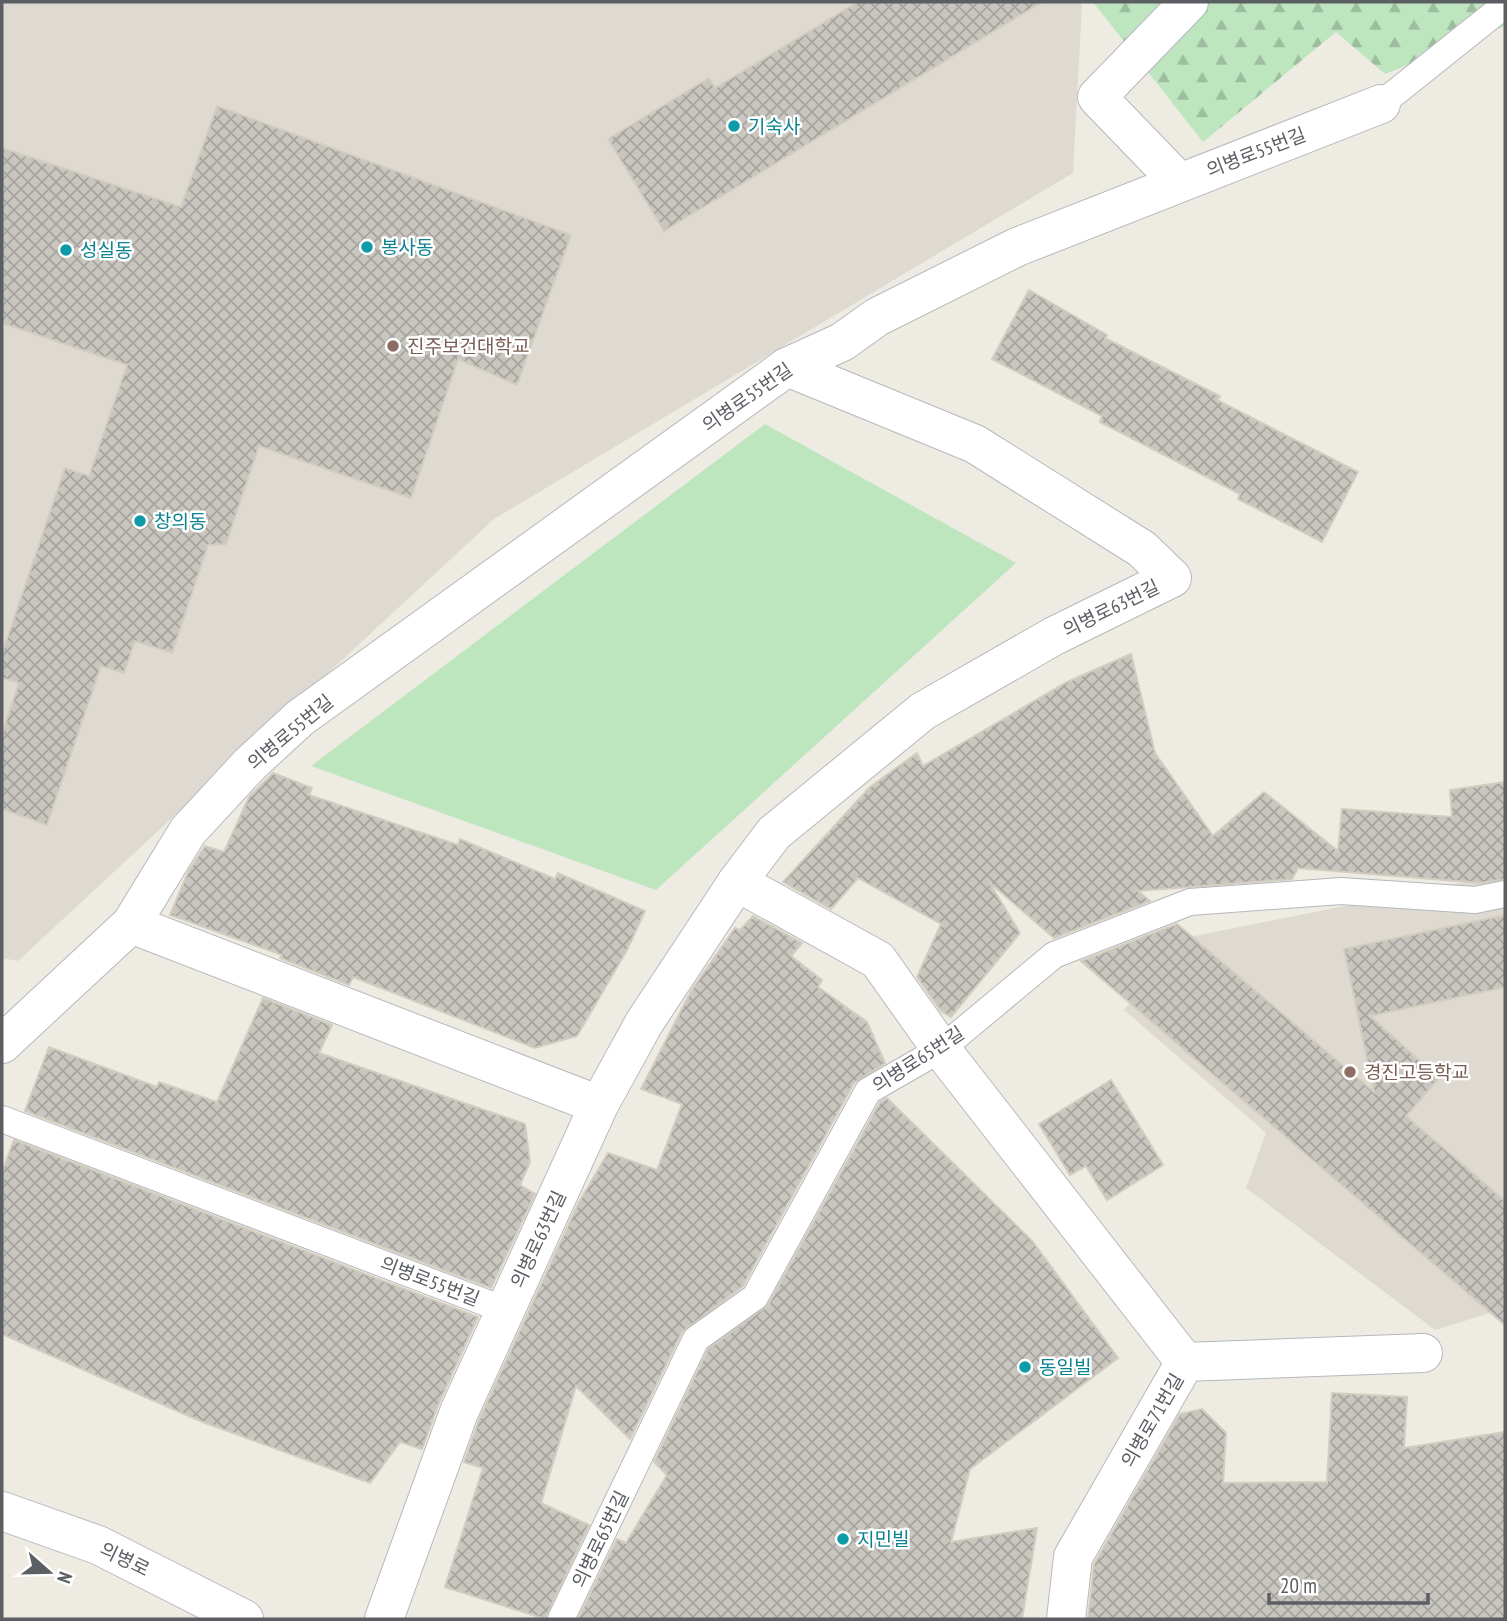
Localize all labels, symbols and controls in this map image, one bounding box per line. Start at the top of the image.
place label: 기숙사 [748,114,800,138]
marker: 기숙사 [726,118,742,134]
street label: 의병로55번길 [1203,122,1309,182]
place label: 봉사동 [381,235,433,259]
place label: 성실동 [80,238,132,262]
marker: 봉사동 [359,239,375,255]
marker: 성실동 [58,242,74,258]
place label: 진주보건대학교 [407,334,529,358]
marker: 진주보건대학교 [385,338,401,354]
street label: 의병로55번길 [697,357,797,437]
place label: 창의동 [154,509,206,533]
marker: 창의동 [132,513,148,529]
street label: 의병로63번길 [1059,574,1163,642]
street label: 의병로55번길 [242,689,338,775]
street label: 의병로65번길 [868,1020,968,1098]
place label: 경진고등학교 [1364,1060,1469,1084]
marker: 경진고등학교 [1342,1064,1358,1080]
street label: 의병로63번길 [505,1187,571,1291]
street label: 의병로55번길 [377,1251,483,1311]
place label: 동일빌 [1039,1355,1091,1379]
marker: 동일빌 [1017,1359,1033,1375]
street label: 의병로71번길 [1115,1369,1189,1471]
street label: 의병로65번길 [566,1487,634,1591]
place label: 지민빌 [857,1527,909,1551]
marker: 지민빌 [835,1531,851,1547]
north arrow [14,1537,84,1607]
street label: 의병로 [96,1537,154,1581]
scale bar [1269,1562,1428,1606]
text: N [52,1569,78,1587]
text: 20 m [1280,1572,1317,1599]

